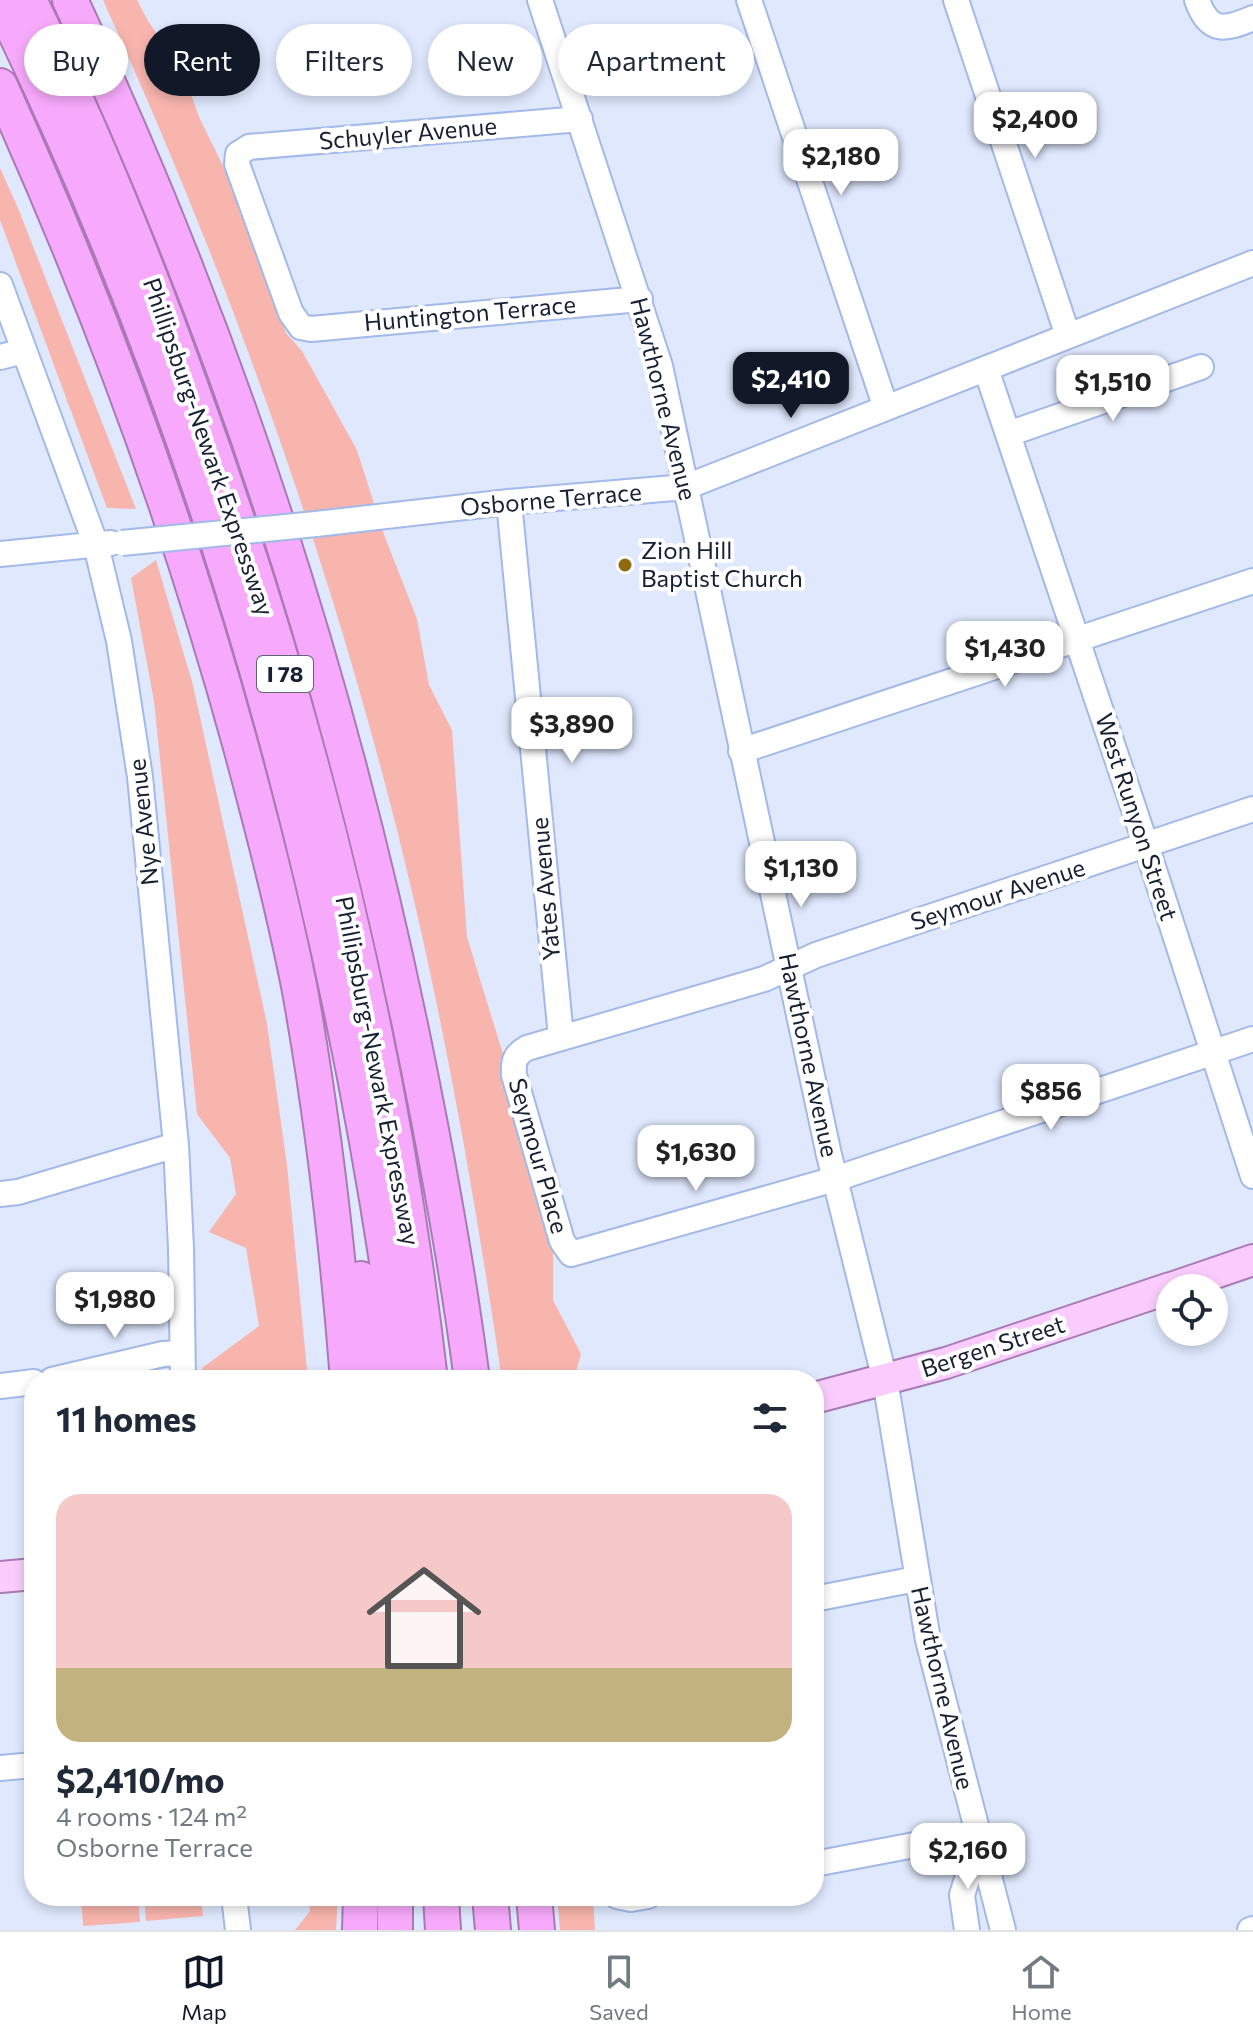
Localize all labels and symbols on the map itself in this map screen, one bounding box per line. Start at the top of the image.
pin: $2,400 [970,92,1100,160]
street label: Schuyler Avenue [318,110,498,155]
pin: $2,180 [776,129,906,197]
street label: Phillipsburg-Newark Expressway [138,274,281,619]
street label: Huntington Terrace [363,289,577,336]
street label: Hawthorne Avenue [625,294,704,503]
pin: $2,410 [726,352,856,420]
pin: $1,510 [1048,355,1178,423]
street label: Osborne Terrace [459,476,643,521]
place label: Zion Hill Baptist Church [641,535,803,592]
marker: Zion Hill Baptist Church [616,556,634,574]
pin: $1,430 [940,621,1070,689]
road number: I 78 [257,656,313,692]
pin: $3,890 [507,697,637,765]
street label: West Runyon Street [1090,709,1185,924]
street label: Nye Avenue [121,757,164,887]
street label: Yates Avenue [524,816,565,962]
pin: $1,130 [736,841,866,909]
street label: Seymour Avenue [907,852,1088,935]
street label: Phillipsburg-Newark Expressway [330,893,427,1248]
street label: Hawthorne Avenue [774,950,845,1159]
pin: $856 [1004,1064,1098,1132]
street label: Seymour Place [503,1075,575,1236]
pin: $1,630 [631,1125,761,1193]
pin: $1,980 [50,1272,180,1340]
street label: Bergen Street [917,1309,1068,1382]
street label: Hawthorne Avenue [906,1583,981,1792]
pin: $2,160 [903,1823,1033,1891]

